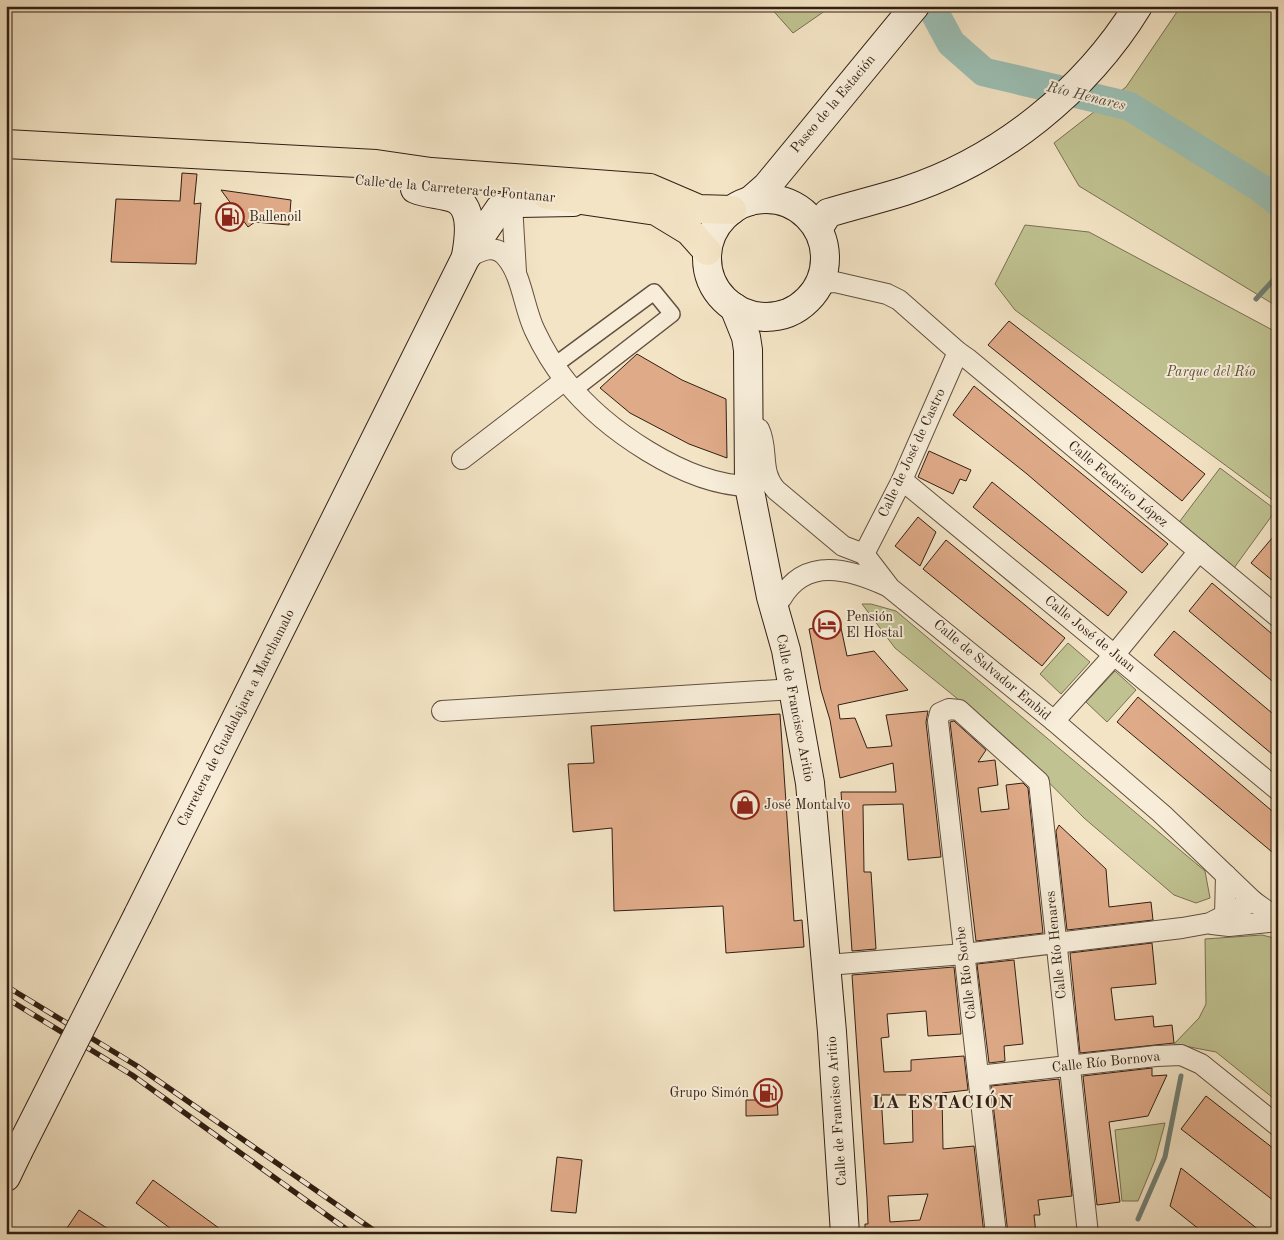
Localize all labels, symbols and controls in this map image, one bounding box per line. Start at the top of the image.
street label: Paseo de la Estación [788,52,878,156]
water label: Río Henares [1044,80,1127,114]
street label: Calle de la Carretera de Fontanar [354,173,556,205]
fuel station icon: Ballenoil [215,202,245,232]
place label: Ballenoil [249,210,302,224]
park label: Parque del Río [1166,365,1255,380]
street label: Calle de José de Castro [876,386,948,520]
street label: Calle Federico López [1065,438,1171,530]
street label: Calle José de Juan [1042,593,1138,675]
street label: Carretera de Guadalajara a Marchamalo [175,607,297,829]
hotel icon: Pensión El Hostal [812,610,842,640]
place label: Pensión El Hostal [846,610,903,640]
street label: Calle de Salvador Embid [931,617,1053,723]
street label: Calle de Francisco Aritio [774,633,816,783]
shop icon: José Montalvo [730,790,760,820]
place label: José Montalvo [764,798,851,812]
street label: Calle Río Henares [1043,890,1069,1000]
street label: Calle Río Sorbe [953,926,979,1020]
street label: Calle de Francisco Aritio [825,1035,849,1186]
street label: Calle Río Bornova [1051,1049,1161,1075]
fuel station icon: Grupo Simón [753,1078,783,1108]
place label: Grupo Simón [670,1086,749,1100]
district label: LA ESTACIÓN [872,1090,1014,1113]

